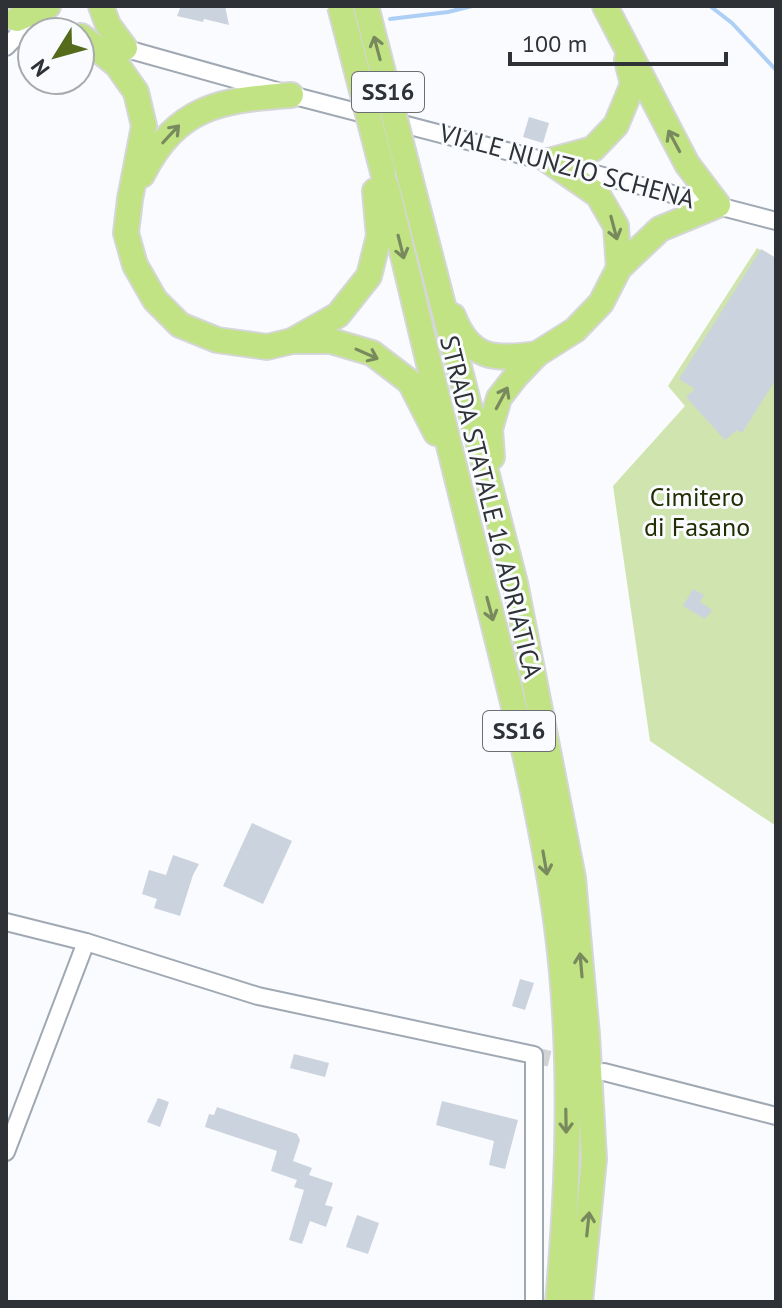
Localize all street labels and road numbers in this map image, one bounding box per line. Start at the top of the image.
road number: SS16 [352,72,424,112]
street label: VIALE NUNZIO SCHENA [435,115,698,215]
street label: STRADA STATALE 16 ADRIATICA [433,332,550,682]
road number: SS16 [483,711,555,751]

